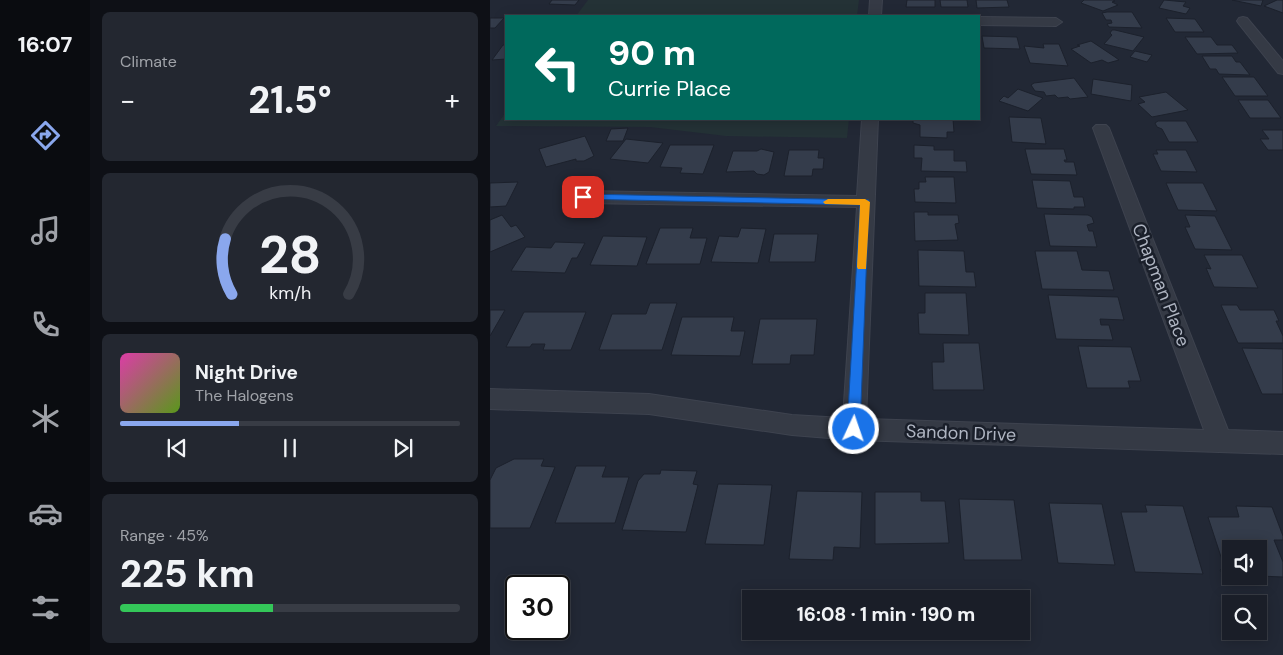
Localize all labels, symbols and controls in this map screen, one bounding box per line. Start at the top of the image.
text: 16:07 [18,30,72,59]
text: 90 m [608,30,696,76]
icon: left [525,35,590,100]
text: Climate [120,51,177,72]
text: Currie Place [608,74,731,103]
text: 21.5° [248,75,332,125]
text: − [120,82,135,119]
text: + [445,82,460,119]
icon: directions [28,118,63,153]
pin [562,176,604,218]
icon: arrive [569,183,597,211]
icon: music [28,213,63,248]
street label: Chapman Place [1126,220,1196,350]
text: 28 [259,221,321,289]
text: km/h [269,281,311,305]
icon: phone [28,307,63,342]
text: Night Drive [195,360,298,385]
text: The Halogens [195,385,294,406]
icon: climate [28,401,63,436]
position arrow [827,402,879,454]
street label: Sandon Drive [905,419,1017,447]
icon: previous [163,434,191,462]
icon: pause [276,434,304,462]
icon: next [389,434,417,462]
icon: car [28,496,63,531]
text: Range · 45% [120,525,209,546]
map controls [1222,540,1267,640]
button: sound [1222,540,1267,585]
text: 225 km [120,549,255,599]
speed limit sign: 30 [505,575,570,640]
icon: filters [28,590,63,625]
button: search [1222,595,1267,640]
text: 16:08 · 1 min · 190 m [797,602,975,627]

